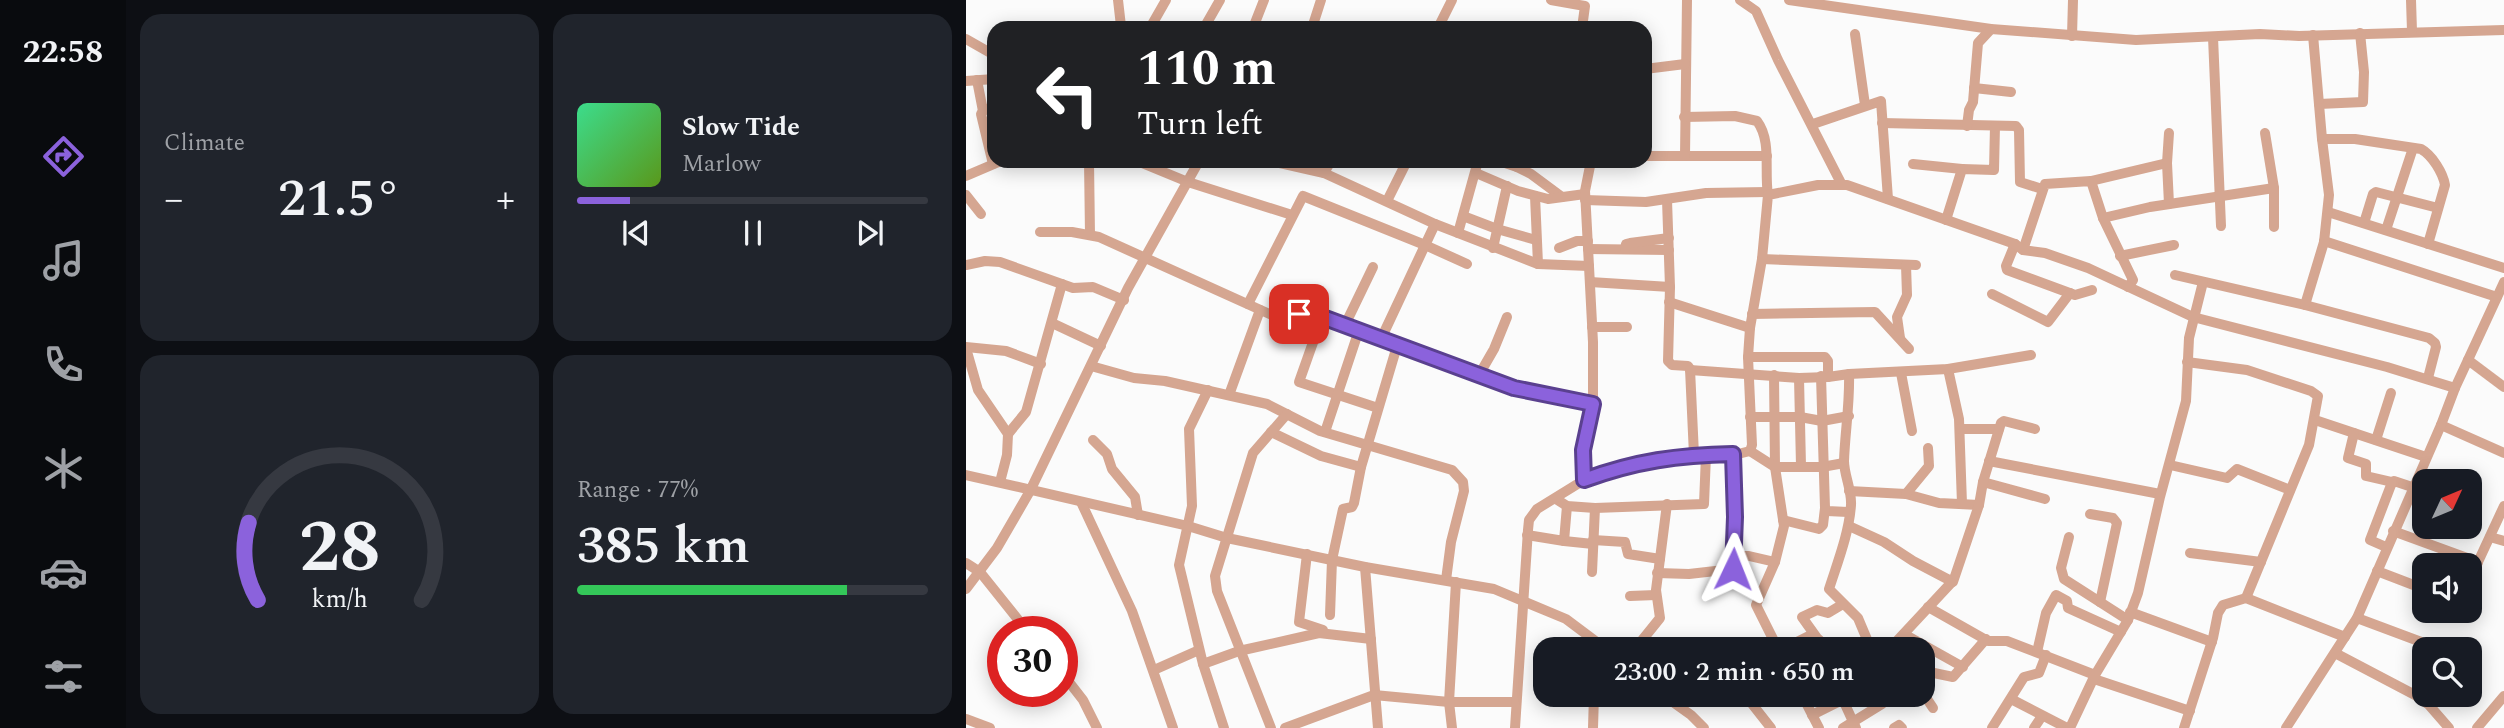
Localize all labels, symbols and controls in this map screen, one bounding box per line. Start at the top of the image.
text: 22:58 [23,28,103,77]
text: 110 m [1137,32,1276,107]
icon: left [1022,49,1113,140]
text: Turn left [1137,100,1263,149]
text: Slow Tide [682,107,800,147]
text: Climate [164,126,245,161]
icon: directions [39,132,88,181]
text: Marlow [682,147,761,182]
text: 21.5° [278,160,401,239]
text: − [164,171,183,229]
text: + [496,171,515,229]
icon: previous [617,214,655,252]
icon: pause [734,214,772,252]
icon: next [851,214,889,252]
icon: music [39,236,88,285]
pin [1269,284,1329,344]
icon: arrive [1280,295,1318,333]
icon: phone [39,340,88,389]
icon: climate [39,444,88,493]
north arrow [2412,469,2482,539]
map controls [2412,469,2482,707]
text: Range · 77% [577,473,698,508]
text: 28 [299,494,380,605]
text: 385 km [577,507,750,586]
position arrow [1696,532,1770,606]
icon: car [39,548,88,597]
button: sound [2412,553,2482,623]
text: km/h [311,581,368,619]
speed limit sign: 30 [987,616,1078,707]
button: search [2412,637,2482,707]
icon: filters [39,652,88,701]
text: 23:00 · 2 min · 650 m [1614,652,1854,692]

